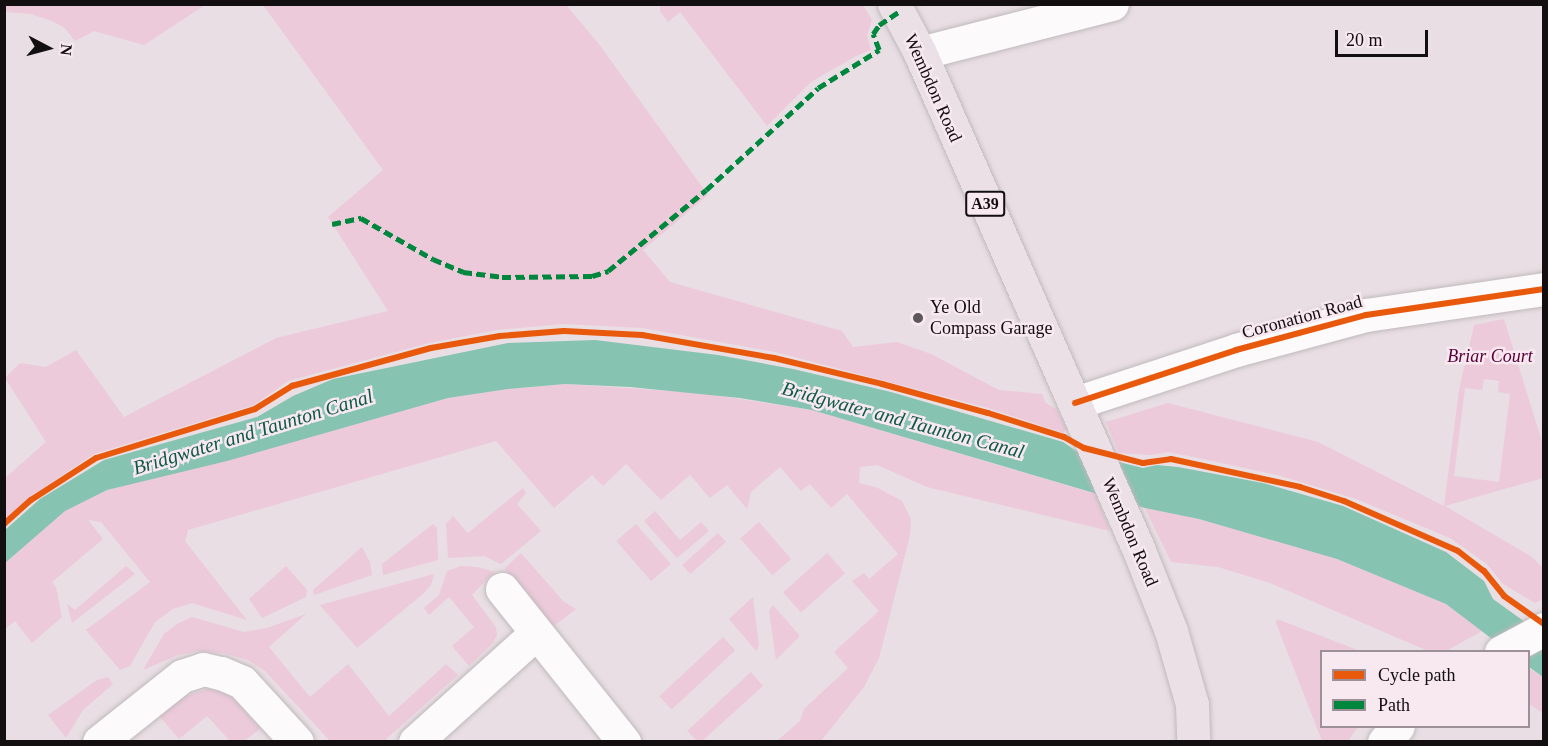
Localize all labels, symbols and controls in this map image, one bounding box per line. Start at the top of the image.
north arrow [18,18,78,78]
scale bar [1338,18,1431,56]
text: 20 m [1346,30,1383,50]
street label: Wembdon Road [900,31,966,145]
text: N [57,43,75,57]
road number: A39 [964,191,1006,217]
street label: Coronation Road [1240,291,1364,343]
place label: Ye Old Compass Garage [930,297,1052,340]
marker: Ye Old Compass Garage [911,311,925,325]
park label: Briar Court [1447,345,1533,367]
water label: Bridgwater and Taunton Canal [779,376,1027,464]
water label: Bridgwater and Taunton Canal [130,384,376,480]
street label: Wembdon Road [1097,474,1163,590]
legend [1320,650,1530,728]
text: Cycle path [1378,665,1455,685]
text: Path [1378,695,1410,715]

